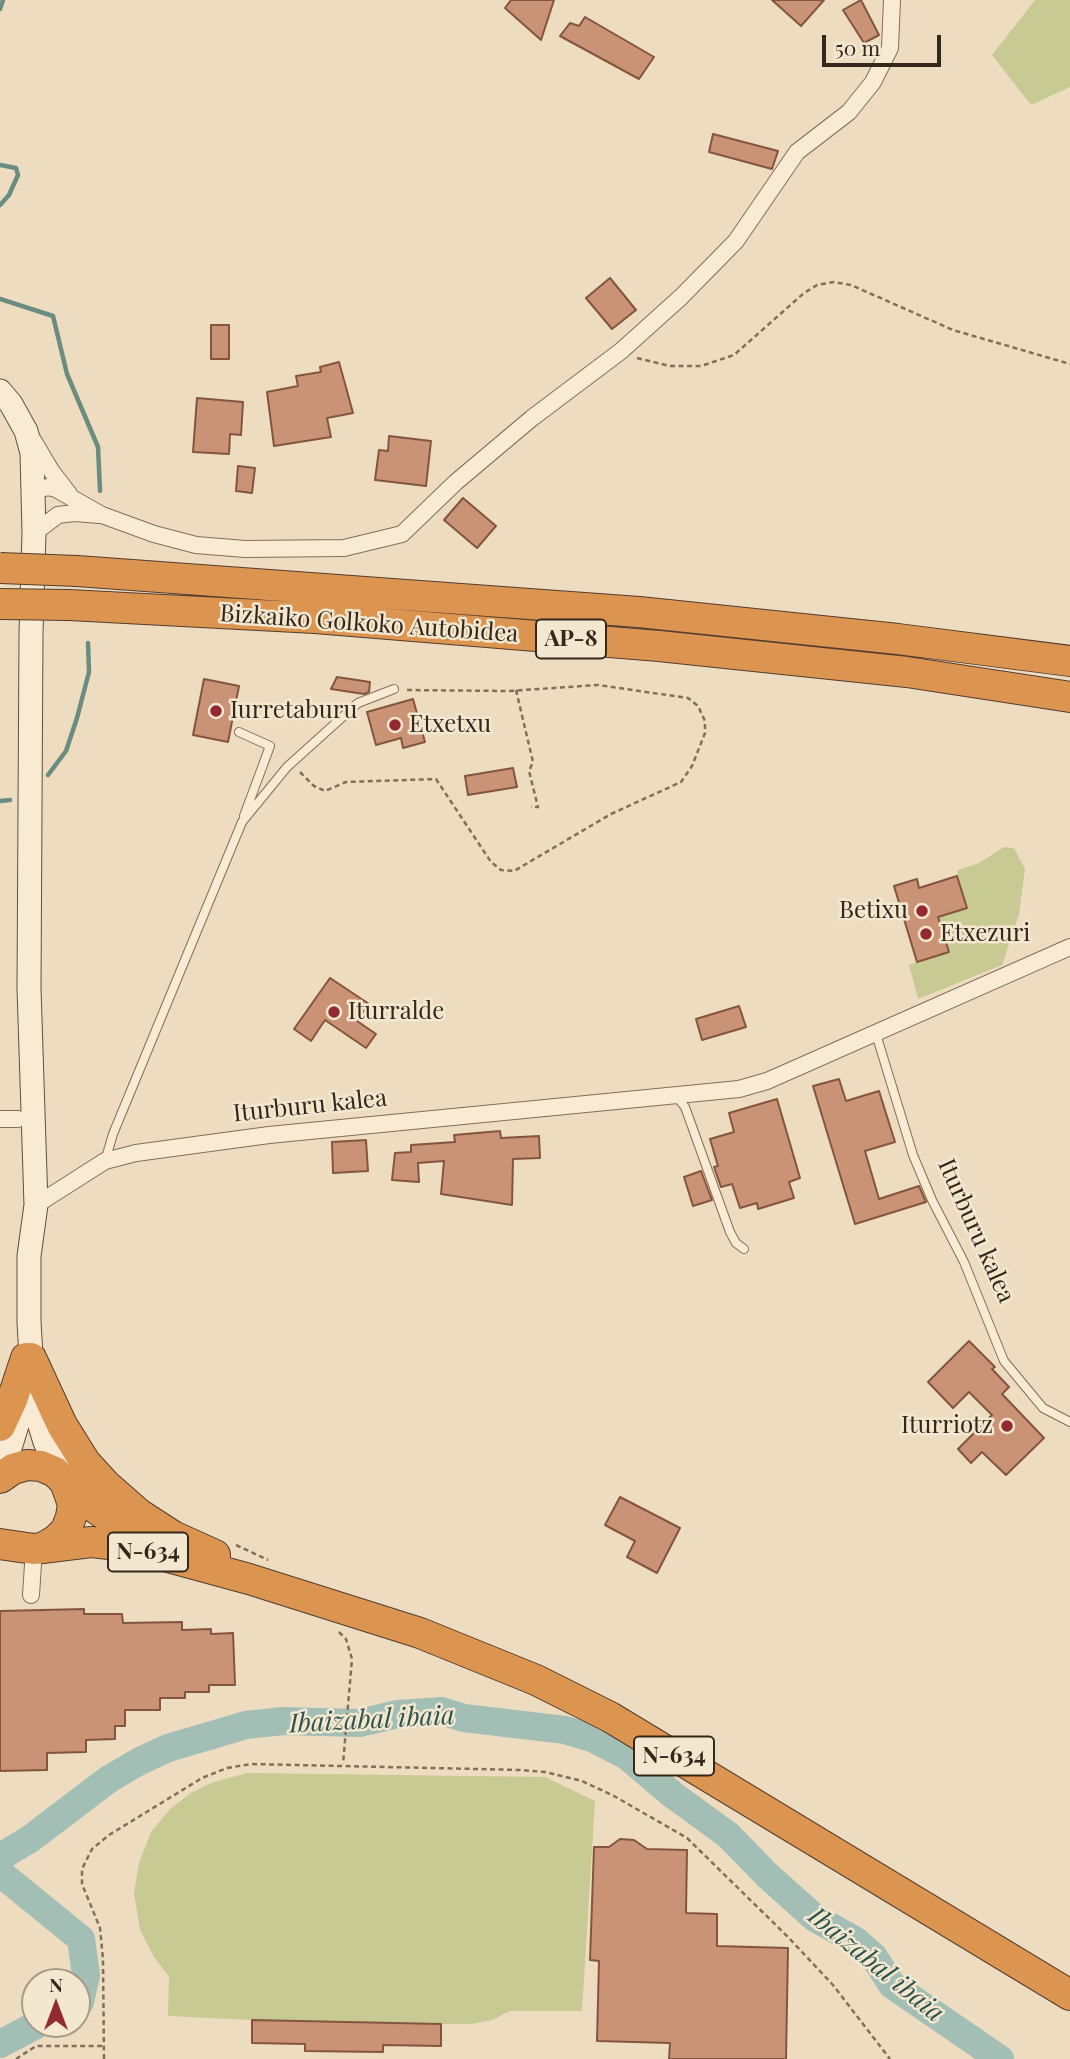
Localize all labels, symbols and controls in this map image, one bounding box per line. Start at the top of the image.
scale bar [825,21,944,65]
text: 50 m [835,33,880,61]
street label: Bizkaiko Golkoko Autobidea [219,599,519,649]
road number: AP-8 [536,620,606,659]
place label: Iurretaburu [230,697,357,725]
marker: Iurretaburu [208,703,224,719]
place label: Etxetxu [409,711,491,739]
marker: Etxetxu [387,717,403,733]
place label: Betixu [839,897,908,925]
marker: Betixu [914,903,930,919]
place label: Etxezuri [940,920,1030,948]
marker: Etxezuri [918,926,934,942]
place label: Iturralde [348,998,444,1026]
marker: Iturralde [326,1004,342,1020]
street label: Iturburu kalea [232,1084,388,1128]
street label: Iturburu kalea [931,1155,1021,1307]
place label: Iturriotz [901,1412,993,1440]
marker: Iturriotz [999,1418,1015,1434]
road number: N-634 [108,1532,188,1572]
water label: Ibaizabal ibaia [289,1700,455,1740]
road number: N-634 [634,1736,714,1776]
water label: Ibaizabal ibaia [802,1901,950,2029]
north arrow [21,1968,91,2038]
text: N [49,1971,63,1997]

